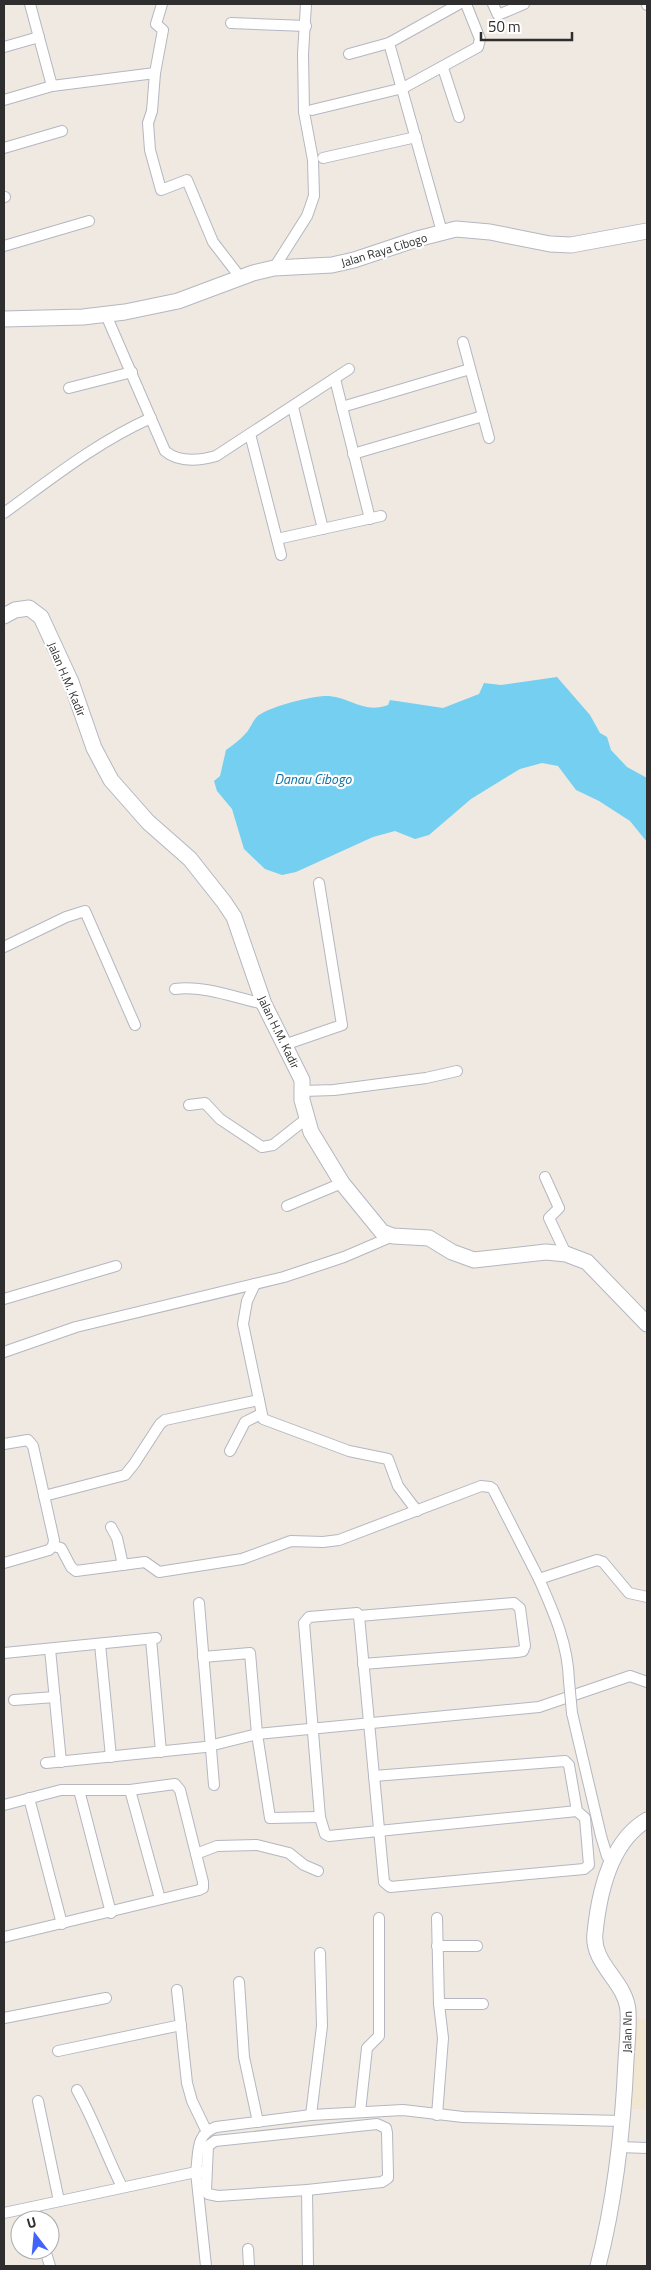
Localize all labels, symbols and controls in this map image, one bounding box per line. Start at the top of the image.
scale bar [481,10,572,42]
text: 50 m [488,15,521,38]
street label: Jalan Raya Cibogo [339,228,429,272]
street label: Jalan H.M. Kadir [43,639,91,719]
water label: Danau Cibogo [275,768,352,789]
street label: Jalan H.M. Kadir [253,992,305,1072]
street label: Jalan Nn [617,2011,637,2053]
north arrow [10,2210,60,2260]
text: U [24,2211,39,2233]

